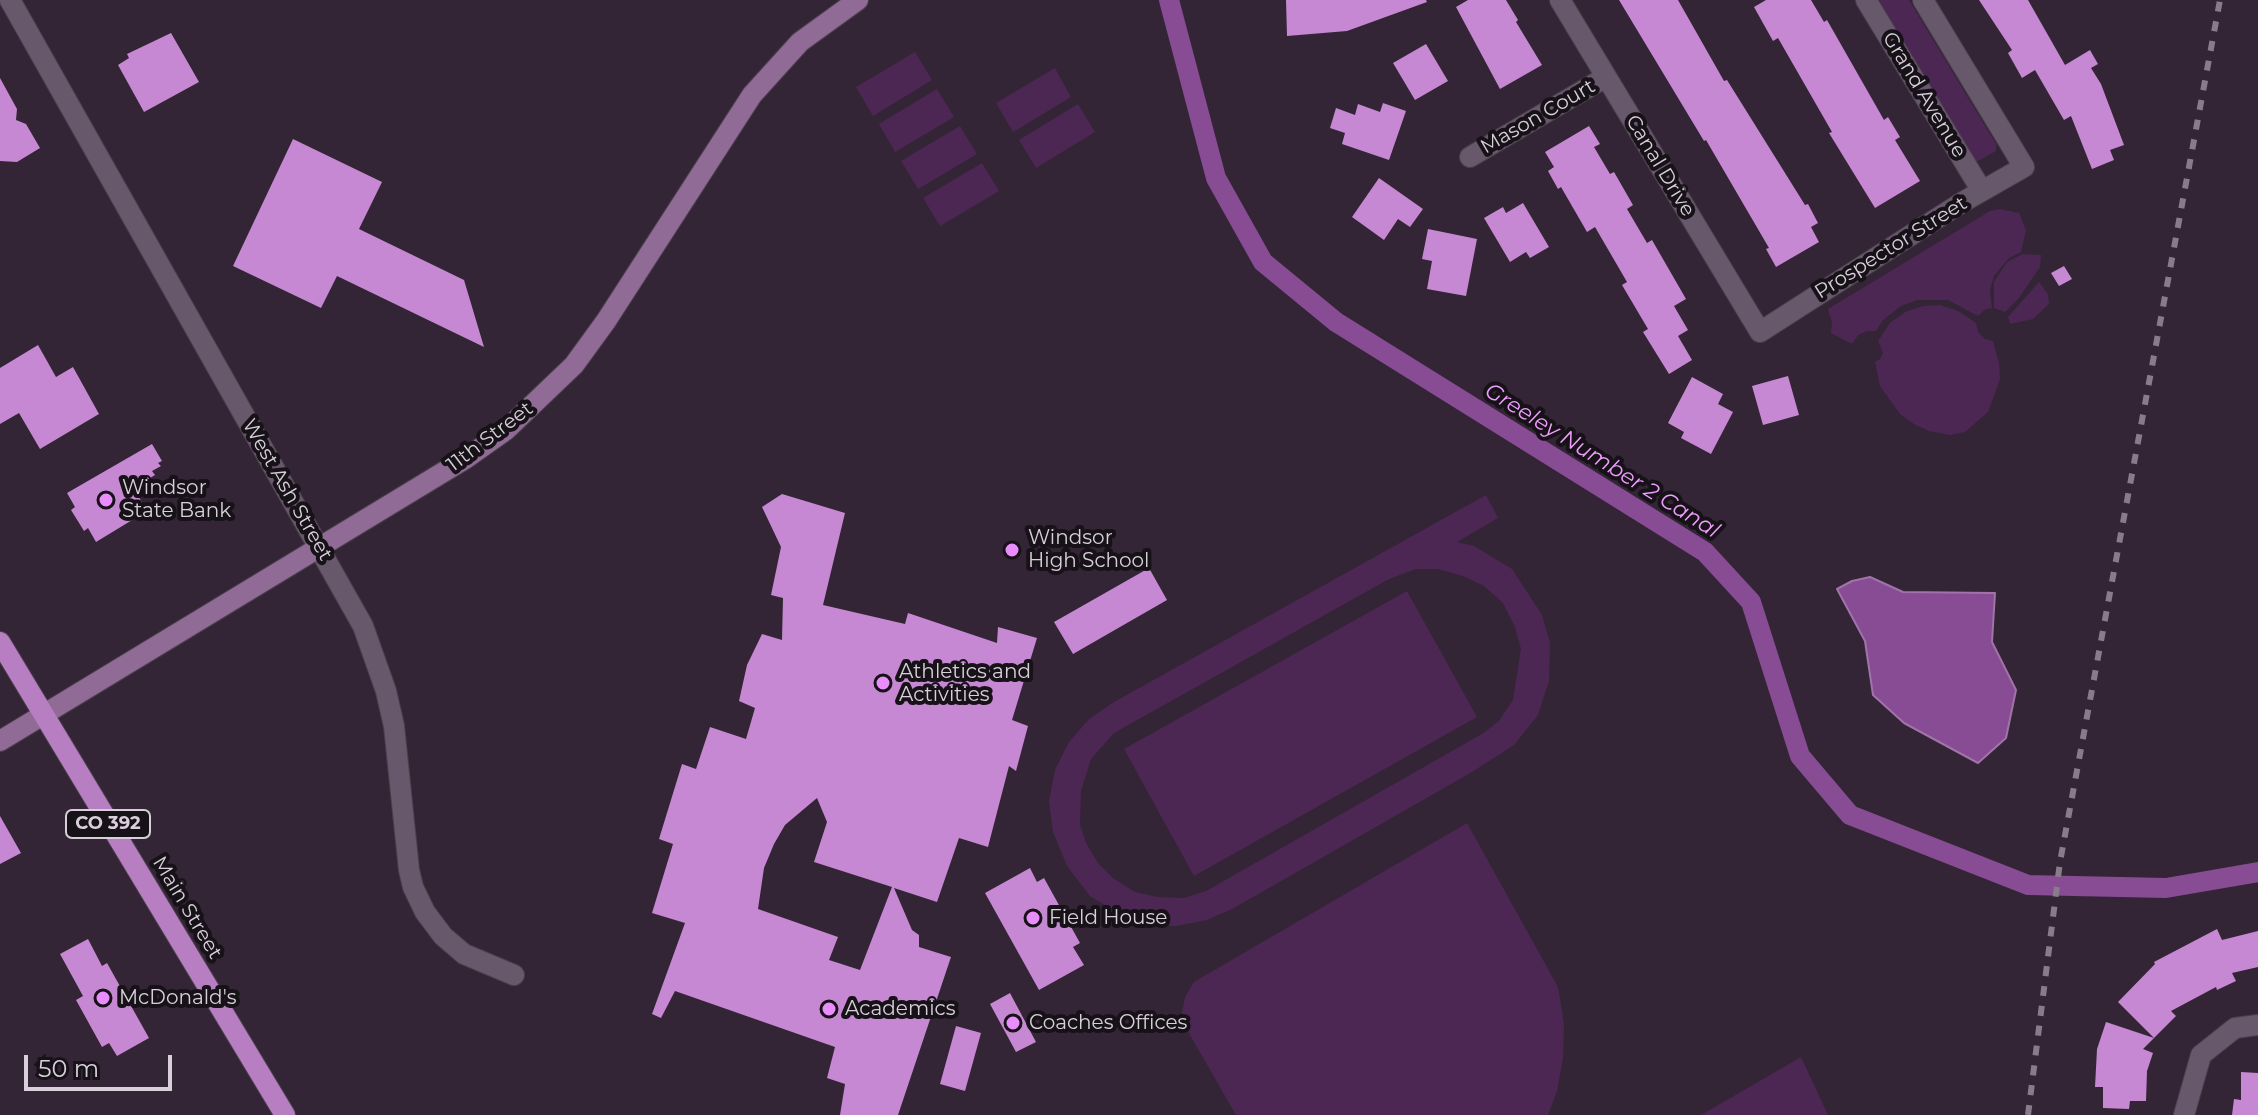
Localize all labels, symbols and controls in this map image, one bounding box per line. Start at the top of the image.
street label: Grand Avenue [1877,28,1971,162]
street label: Mason Court [1477,75,1599,159]
street label: Canal Drive [1620,111,1700,221]
street label: Prospector Street [1810,191,1972,305]
water label: Greeley Number 2 Canal [1480,378,1724,544]
street label: 11th Street [442,397,538,477]
street label: West Ash Street [237,415,337,565]
place label: Windsor State Bank [122,476,231,523]
marker: Windsor State Bank [97,491,115,509]
place label: Windsor High School [1028,526,1149,573]
marker: Windsor High School [1003,541,1021,559]
place label: Athletics and Activities [899,660,1031,707]
marker: Athletics and Activities [874,674,892,692]
road number: CO 392 [66,810,150,838]
street label: Main Street [147,852,227,964]
place label: Field House [1049,906,1167,930]
marker: Field House [1024,909,1042,927]
place label: McDonald's [119,986,236,1010]
marker: McDonald's [94,989,112,1007]
place label: Academics [845,997,956,1021]
marker: Academics [820,1000,838,1018]
place label: Coaches Offices [1029,1011,1187,1035]
marker: Coaches Offices [1004,1014,1022,1032]
scale bar [28,1039,176,1089]
text: 50 m [38,1054,99,1083]

